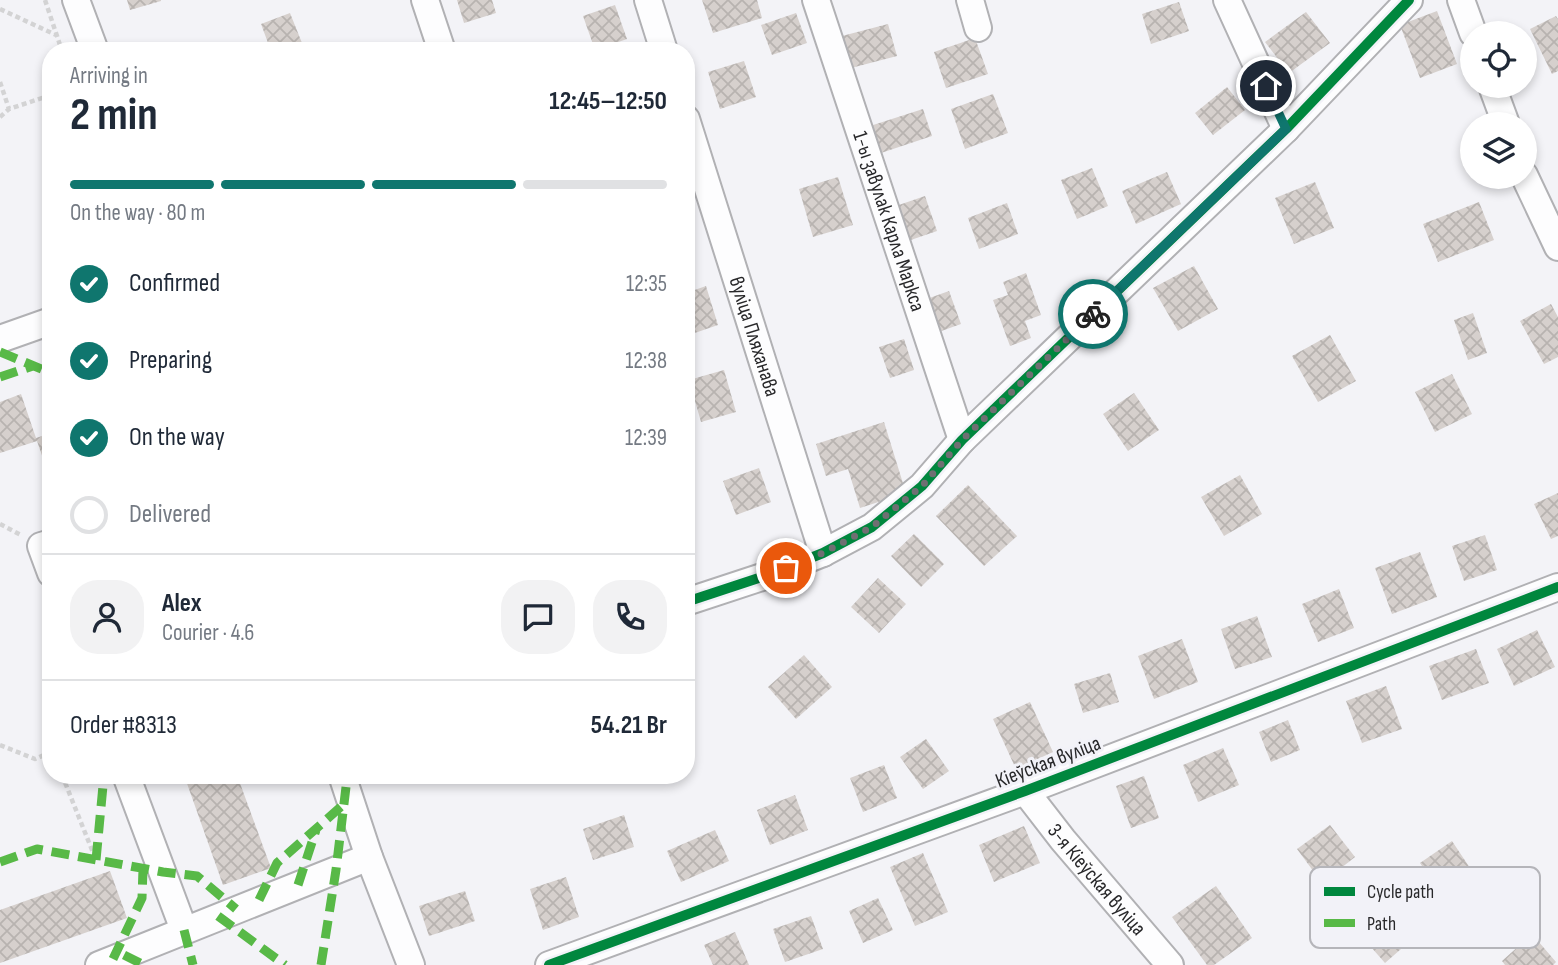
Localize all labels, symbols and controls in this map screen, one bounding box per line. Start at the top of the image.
map controls [1460,21,1537,189]
button: locate [1460,21,1537,98]
pin [1236,56,1296,116]
text: Arriving in [70,62,148,90]
icon: home [1247,67,1285,105]
text: 12:45–12:50 [549,86,667,117]
text: 2 min [70,88,158,143]
button: layers [1460,112,1537,189]
street label: 1-ы завулак Карла Маркса [848,128,931,315]
text: On the way · 80 m [70,199,205,227]
icon: check [70,265,108,303]
text: Confirmed [129,268,220,299]
text: 12:35 [626,270,667,298]
street label: вуліца Пляханава [724,273,785,399]
courier [1058,279,1128,349]
icon: bike [1074,295,1112,333]
icon: check [70,342,108,380]
text: Preparing [129,345,212,376]
text: 12:38 [625,347,667,375]
icon: check [70,419,108,457]
text: On the way [129,422,225,453]
text: 12:39 [625,424,667,452]
text: Delivered [129,499,211,530]
pin [756,538,816,598]
icon: bag [767,549,805,587]
button: person [70,580,144,654]
button: chat [501,580,575,654]
button: phone [593,580,667,654]
text: Alex [162,588,202,619]
text: Courier · 4.6 [162,619,254,647]
text: Order #8313 [70,710,177,741]
text: 54.21 Br [591,710,667,741]
street label: Кіеўская вуліца [992,731,1104,793]
street label: 3-я Кіеўская вуліца [1042,819,1151,940]
legend [1310,867,1540,948]
text: Cycle path [1367,881,1434,904]
text: Path [1367,913,1396,936]

